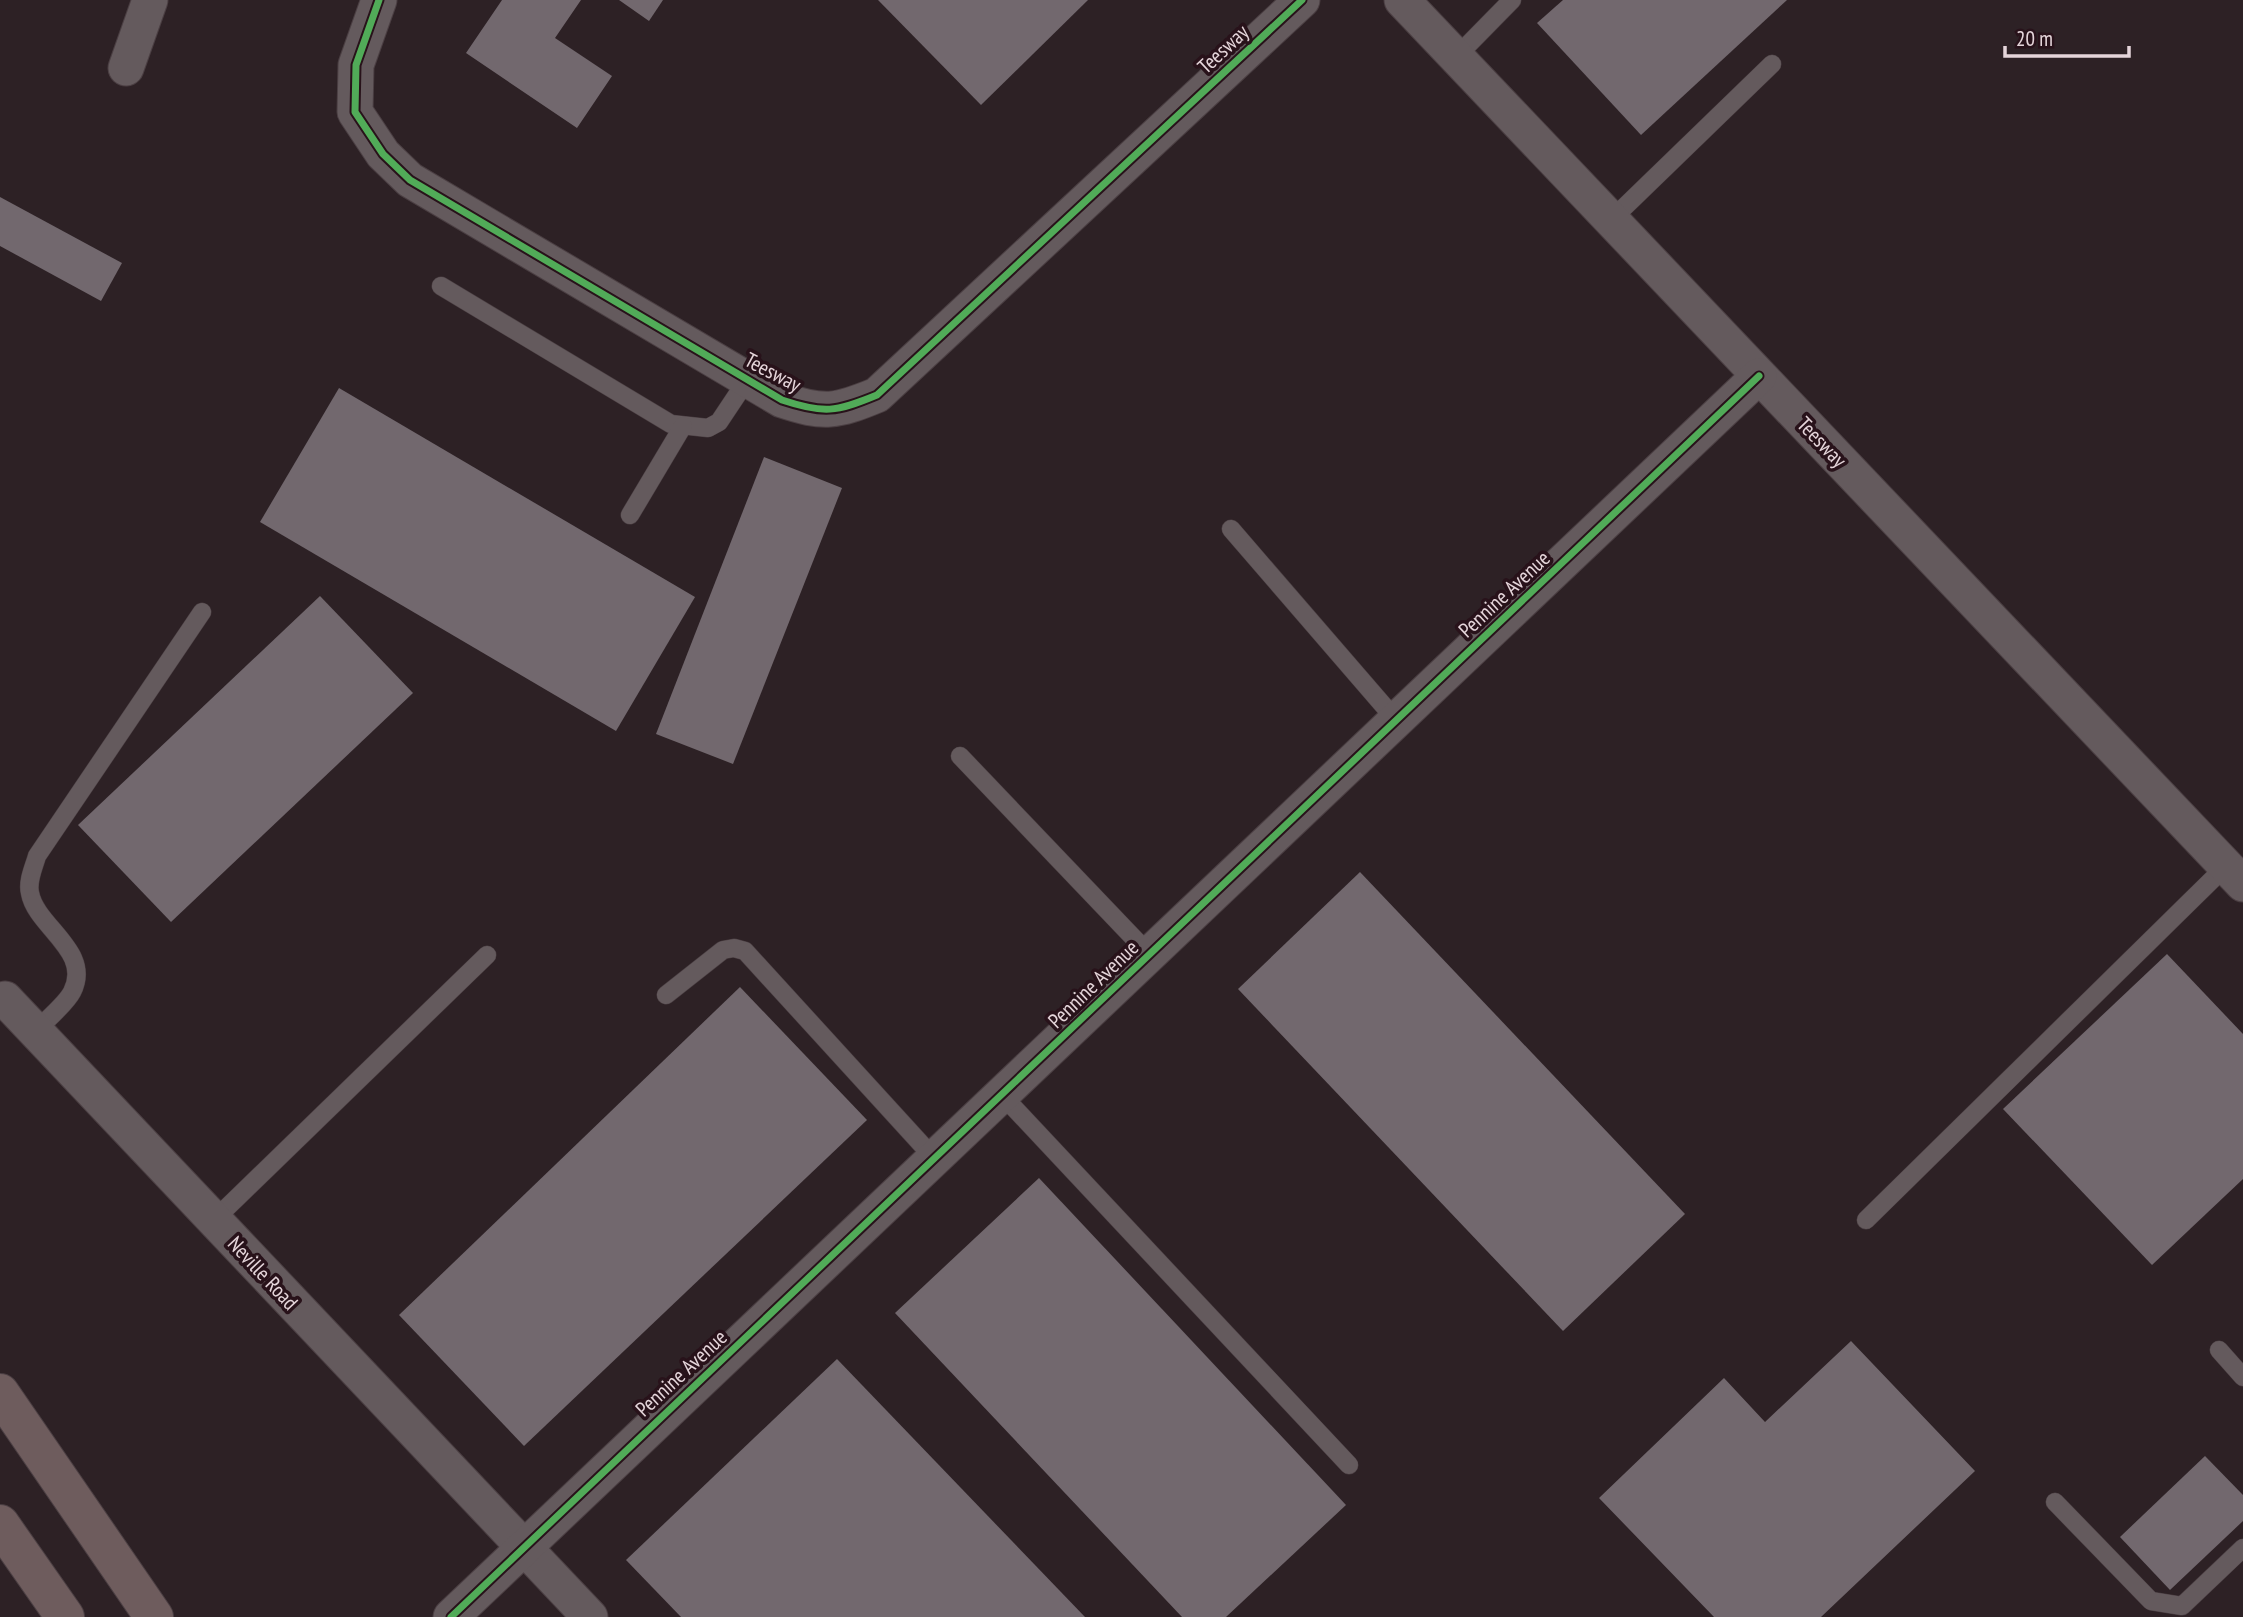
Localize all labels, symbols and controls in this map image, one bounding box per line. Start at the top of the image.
scale bar [2005,14,2129,58]
street label: Teesway [1192,19,1254,79]
text: 20 m [2016,25,2053,52]
street label: Teesway [740,346,806,398]
street label: Teesway [1791,411,1853,473]
street label: Pennine Avenue [1453,545,1555,643]
street label: Pennine Avenue [1042,934,1144,1034]
street label: Neville Road [222,1230,304,1316]
street label: Pennine Avenue [630,1324,732,1422]

